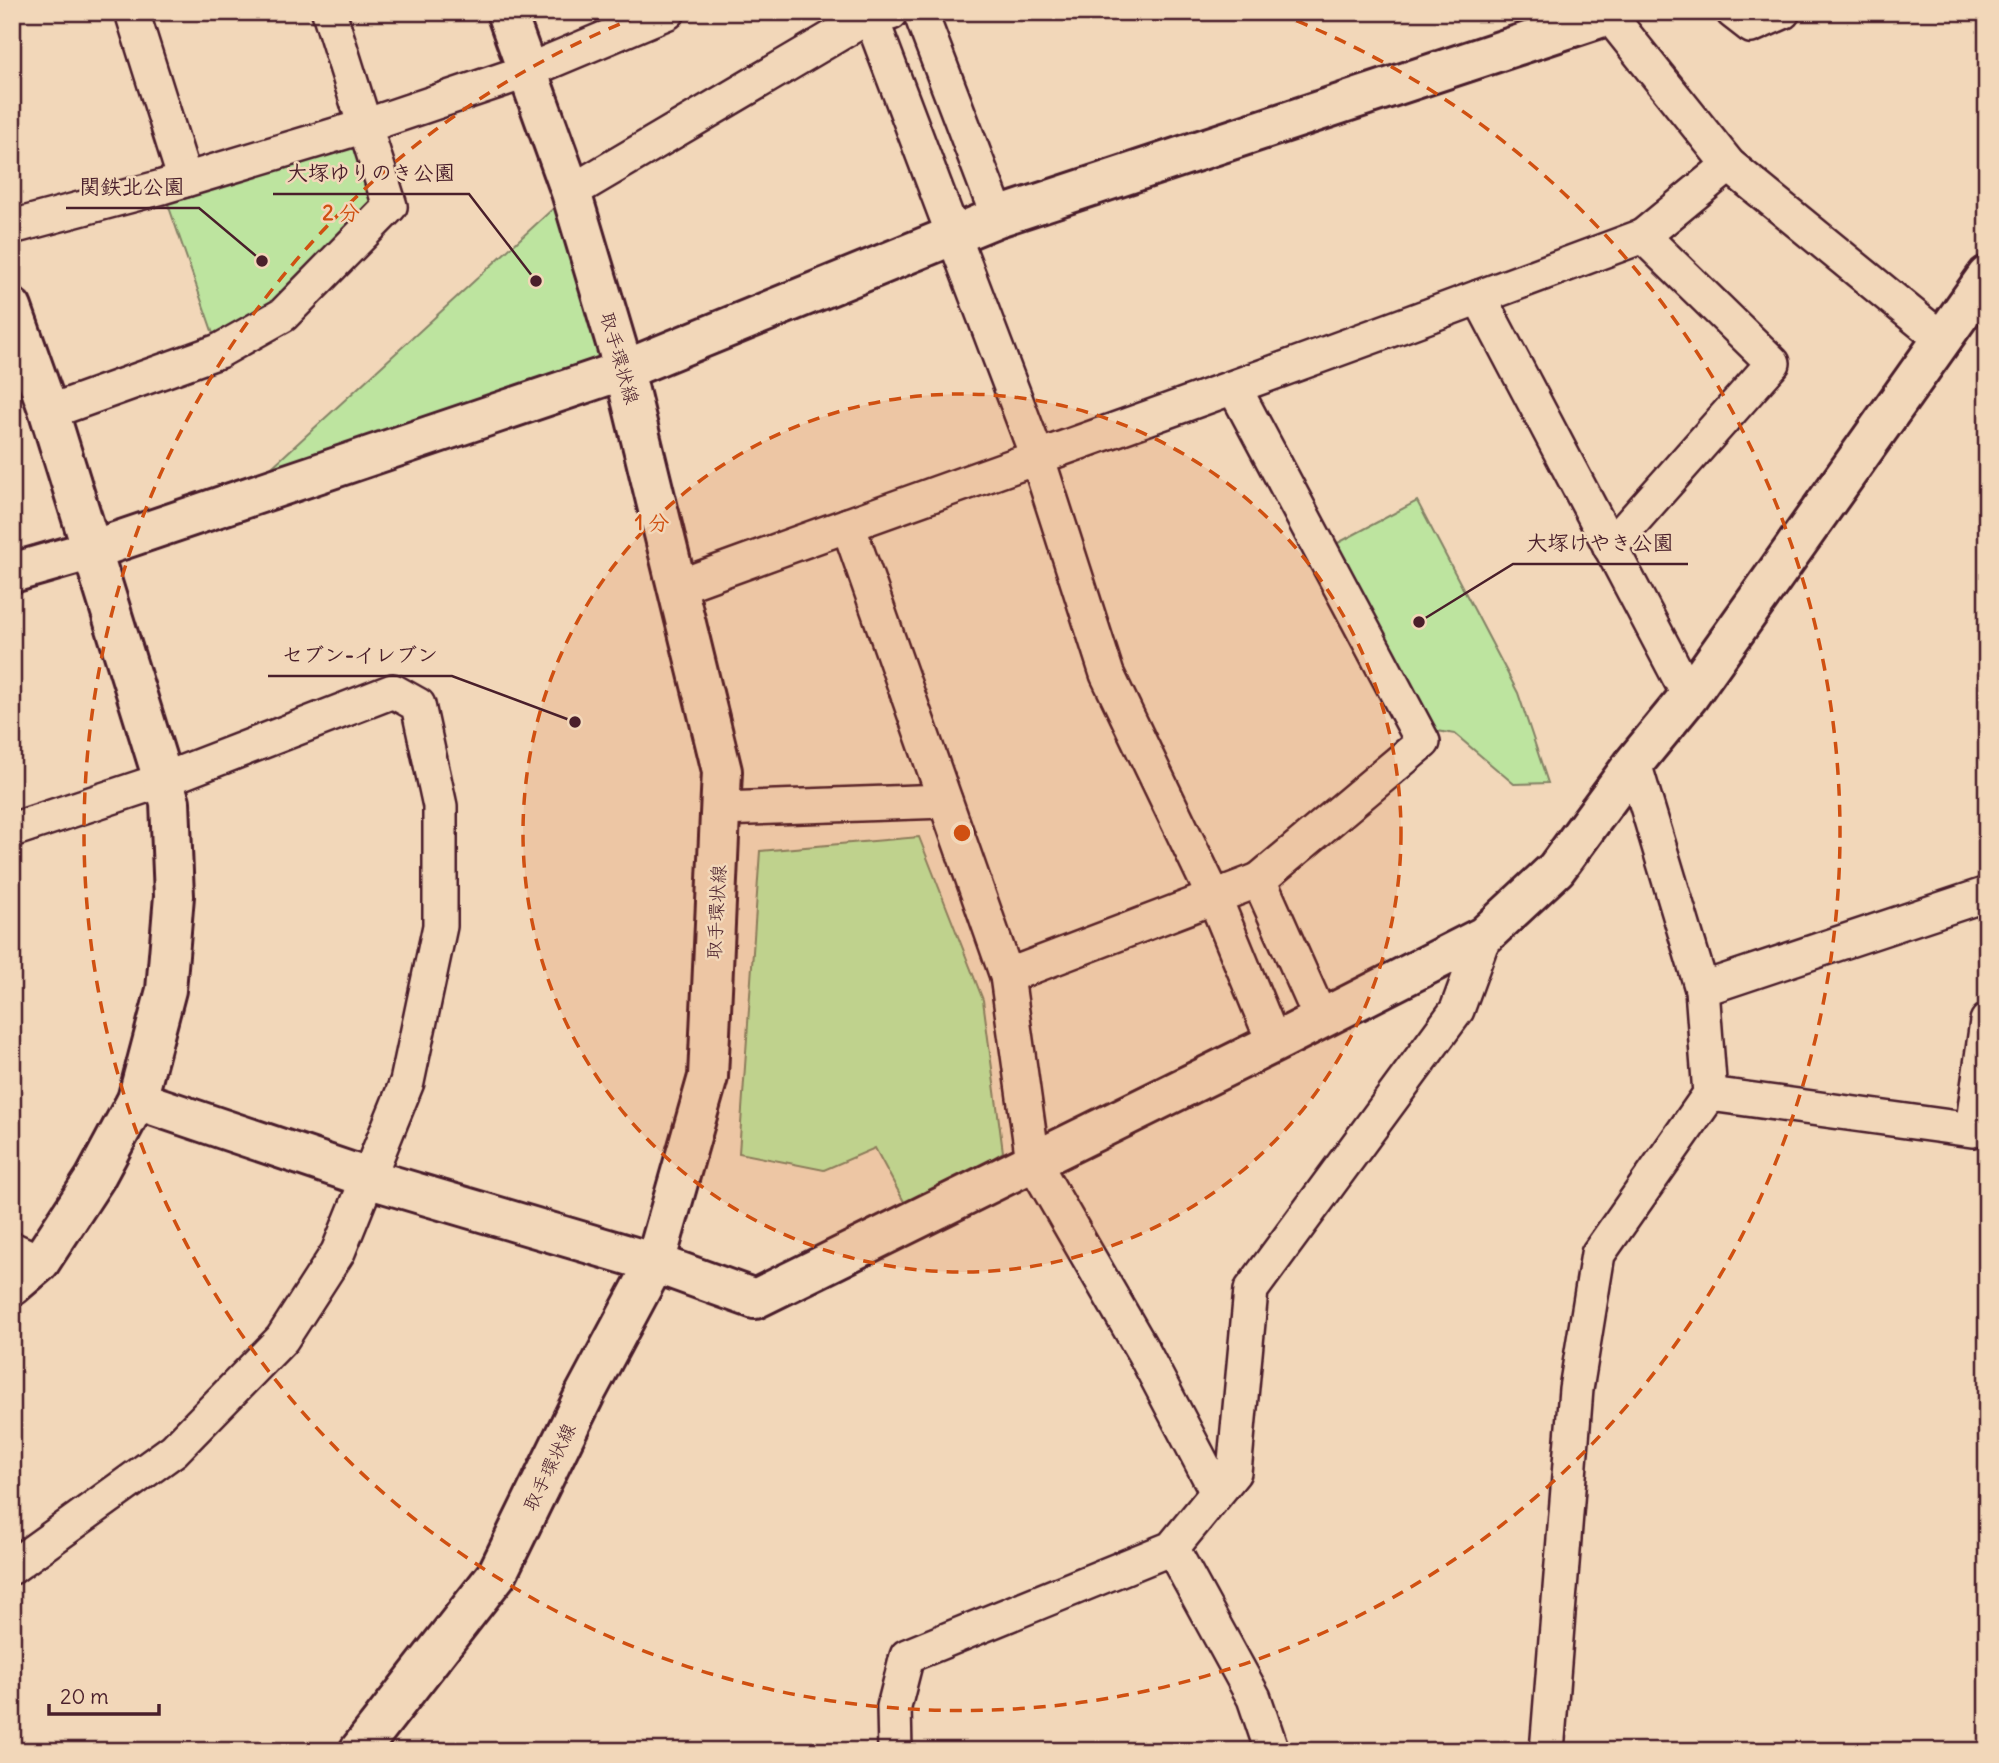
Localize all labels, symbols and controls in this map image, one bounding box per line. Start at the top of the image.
callout: 大塚ゆりのき公園 [273,152,469,194]
text: 大塚ゆりのき公園 [287,159,455,186]
callout: 関鉄北公園 [66,166,199,208]
text: 関鉄北公園 [80,173,185,200]
text: 2 分 [322,199,360,226]
street label: 取手環状線 [595,309,645,407]
text: 1 分 [635,509,669,536]
callout: 大塚けやき公園 [1513,522,1688,564]
text: 大塚けやき公園 [1527,529,1674,556]
callout: セブン-イレブン [268,634,452,676]
text: セブン-イレブン [282,641,438,668]
centre of rings [950,821,974,845]
street label: 取手環状線 [702,864,730,960]
street label: 取手環状線 [517,1419,581,1515]
scale bar [49,1672,159,1716]
text: 20 m [60,1683,109,1710]

